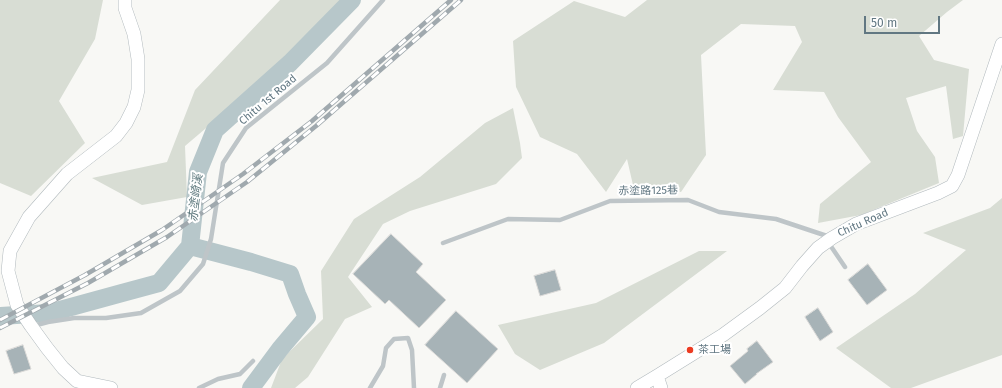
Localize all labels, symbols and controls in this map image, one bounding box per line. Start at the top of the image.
scale bar [866,8,942,34]
text: 50 m [871,16,897,30]
street label: Chitu 1st Road [237,72,299,128]
water label: 赤塗崎溪 [186,173,206,223]
street label: 赤塗路125巷 [618,184,678,198]
street label: Chitu Road [836,206,890,240]
place label: 茶工場 [698,343,731,357]
marker: 茶工場 [685,345,695,355]

